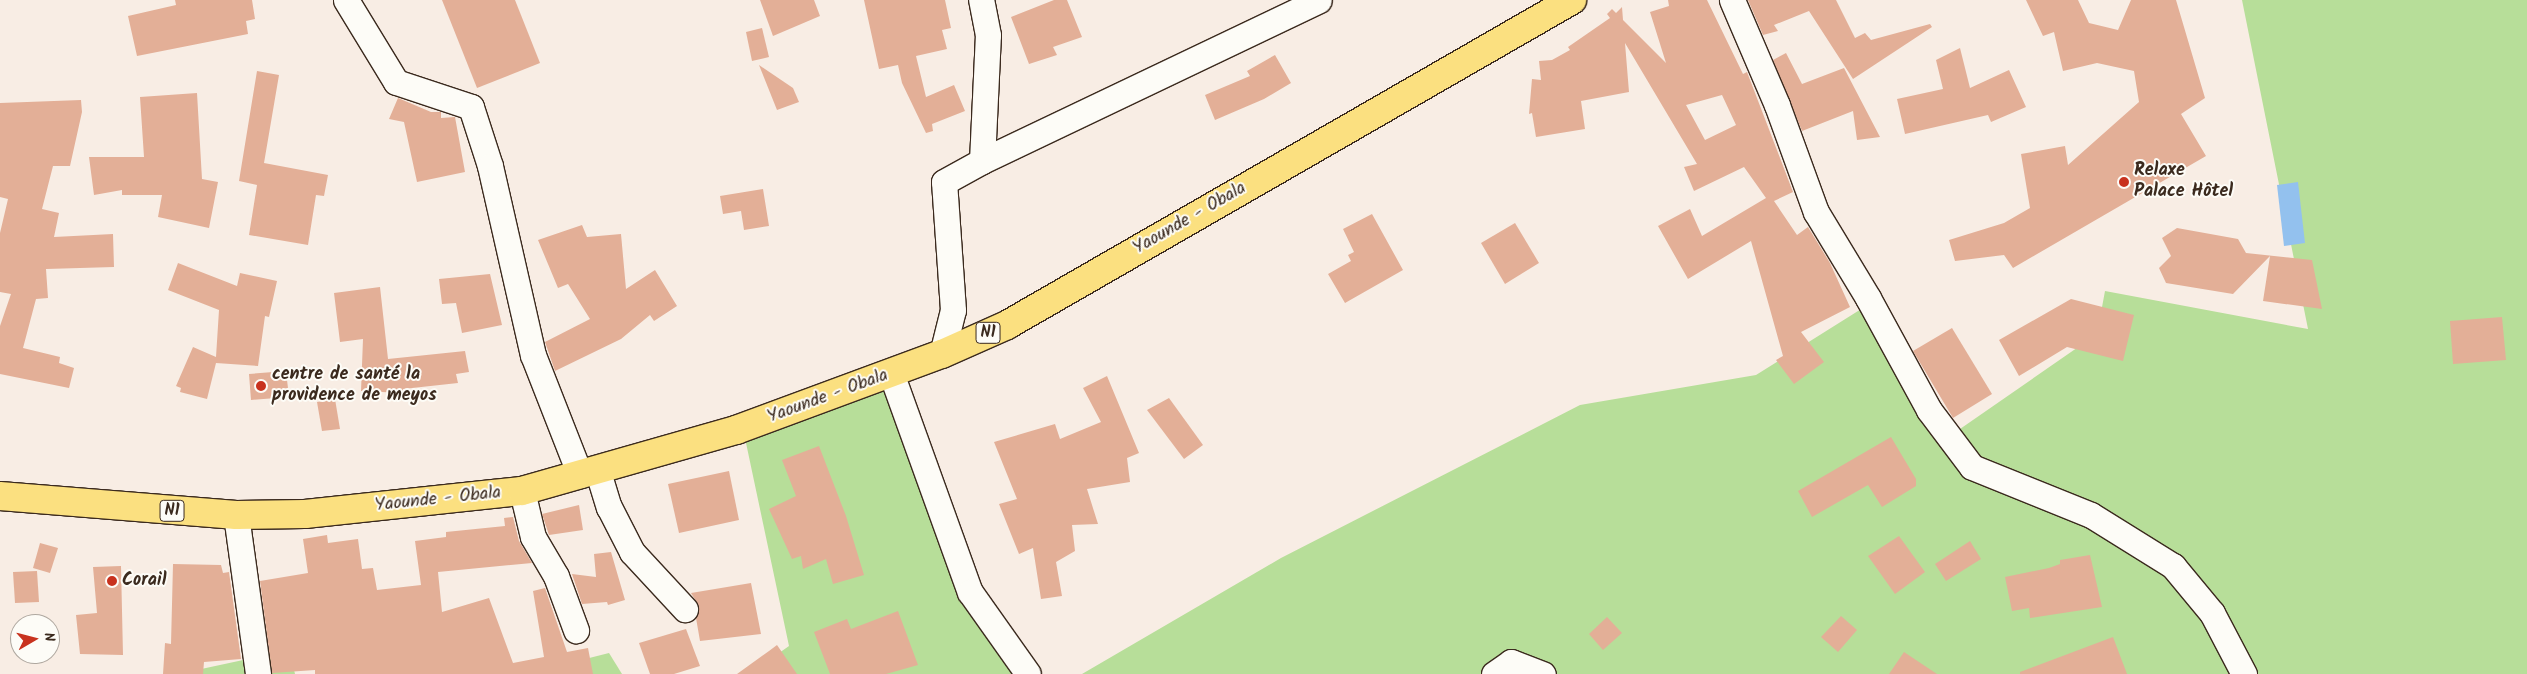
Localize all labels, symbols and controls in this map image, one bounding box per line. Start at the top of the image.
place label: Relaxe Palace Hôtel [2134,161,2233,203]
marker: Relaxe Palace Hôtel [2118,176,2130,188]
street label: Yaounde - Obala [1130,178,1250,260]
road number: N1 [976,319,1000,346]
place label: centre de santé la providence de meyos [272,365,437,408]
street label: Yaounde - Obala [765,365,891,429]
marker: centre de santé la providence de meyos [254,379,268,393]
street label: Yaounde - Obala [374,483,502,517]
road number: N1 [160,498,184,524]
place label: Corail [122,570,166,592]
marker: Corail [106,575,118,587]
north arrow [10,614,60,664]
text: N [37,631,60,643]

